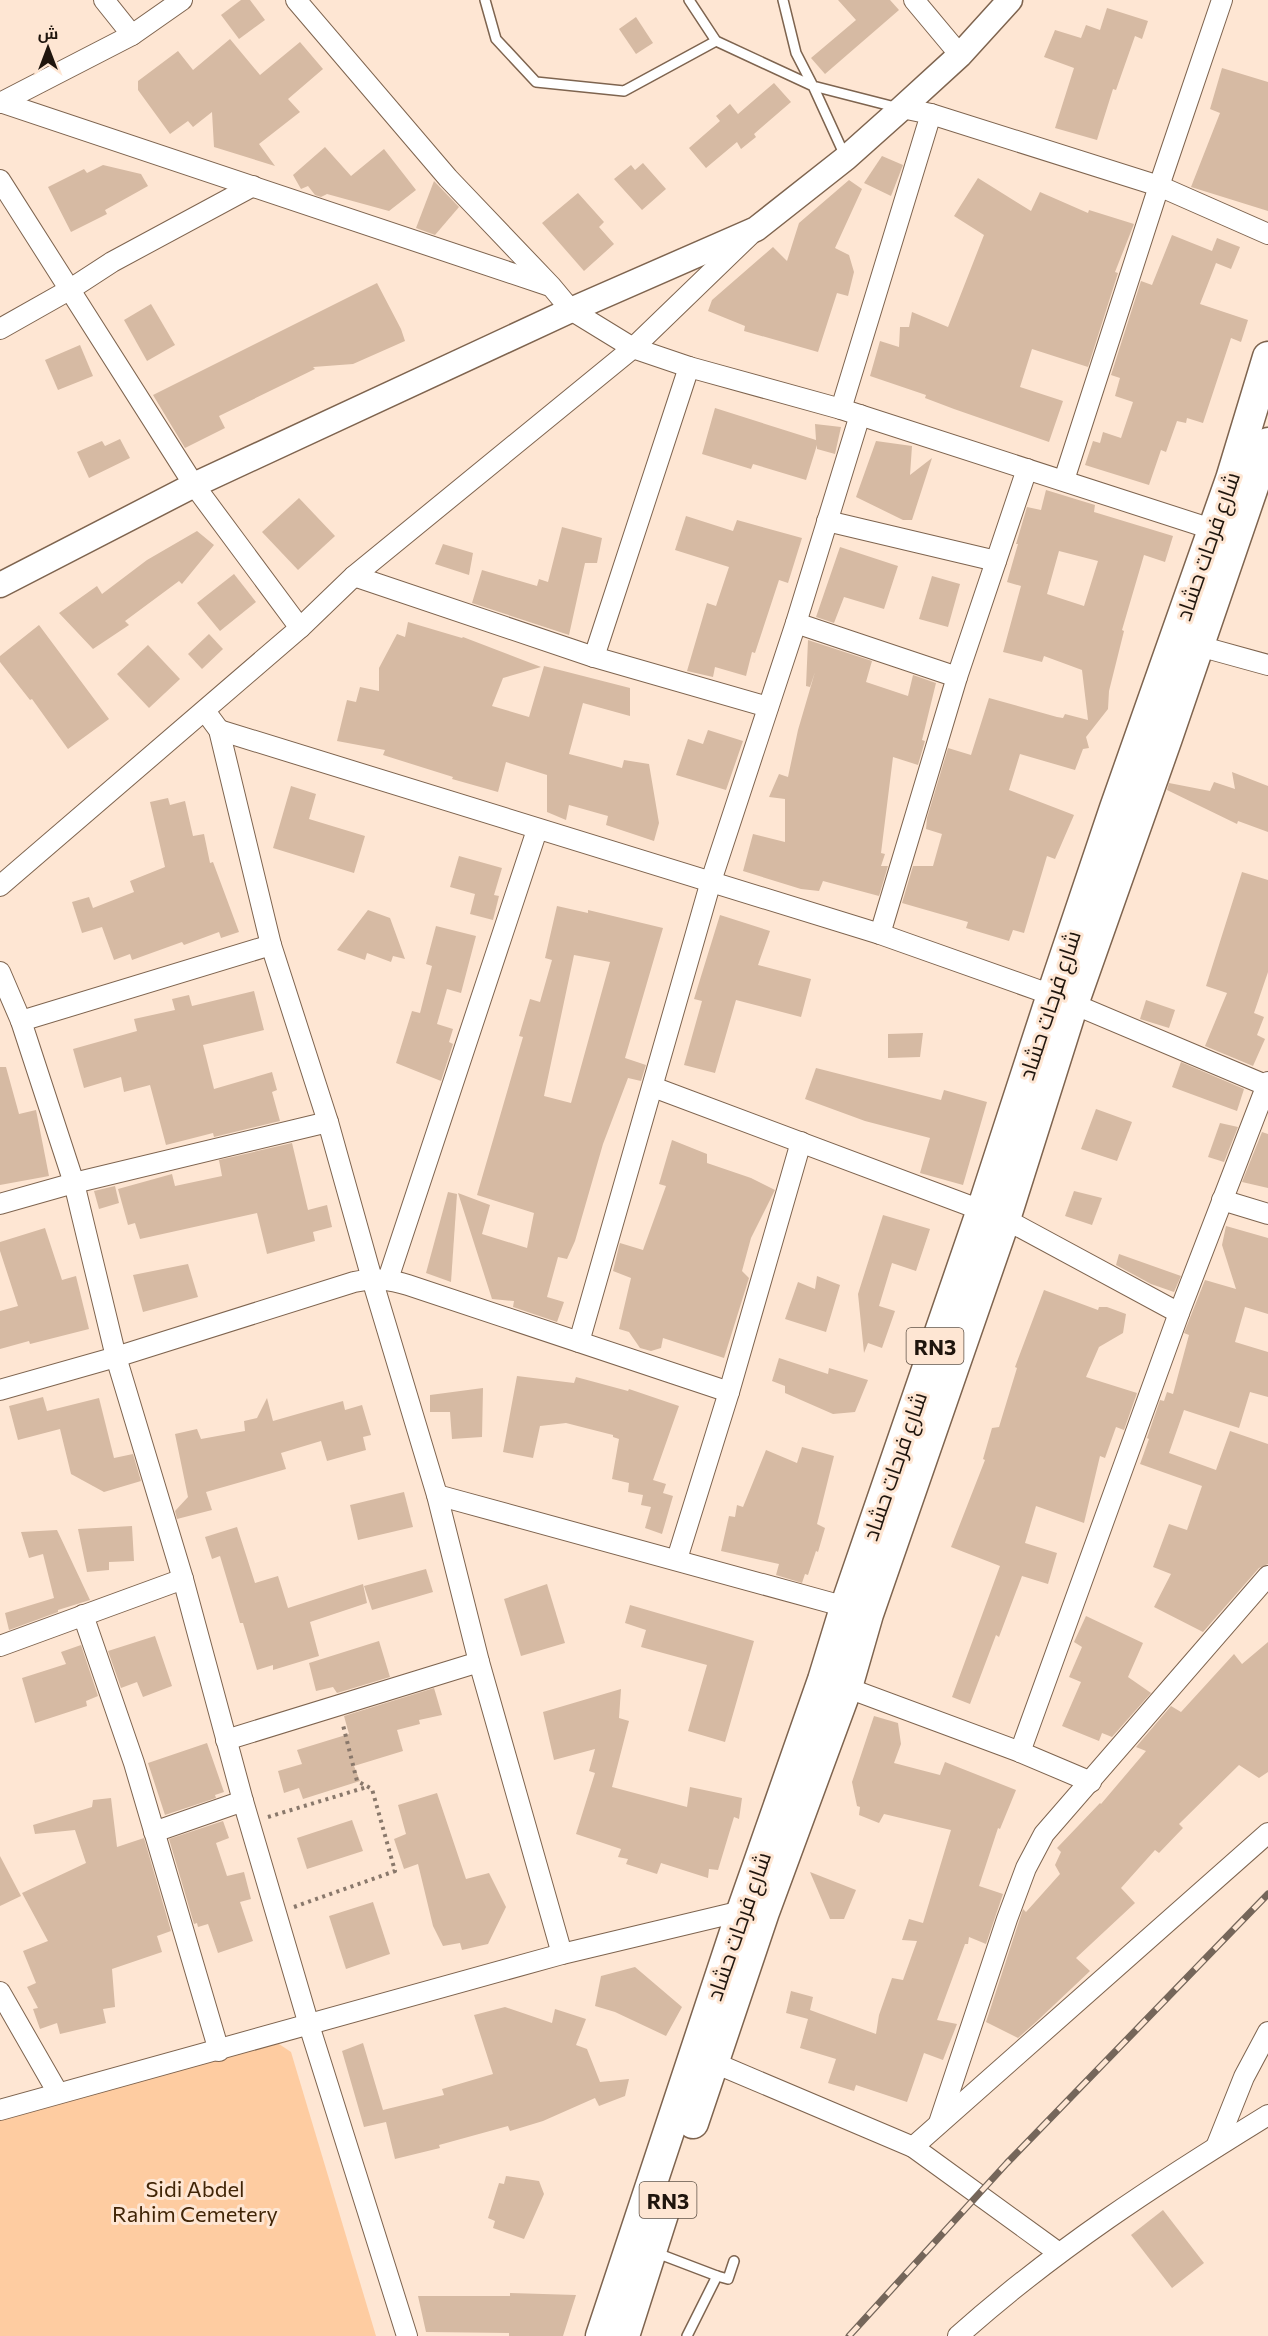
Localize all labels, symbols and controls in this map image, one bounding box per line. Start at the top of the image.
north arrow [18,18,78,78]
text: ش [38,23,58,43]
street label: شارع فرحات حشاد [1169,468,1247,624]
street label: شارع فرحات حشاد [1012,927,1088,1084]
road number: RN3 [906,1328,964,1364]
street label: شارع فرحات حشاد [856,1388,934,1544]
street label: شارع فرحات حشاد [700,1848,778,2004]
park label: Sidi Abdel Rahim Cemetery [112,2175,278,2227]
road number: RN3 [640,2182,696,2218]

